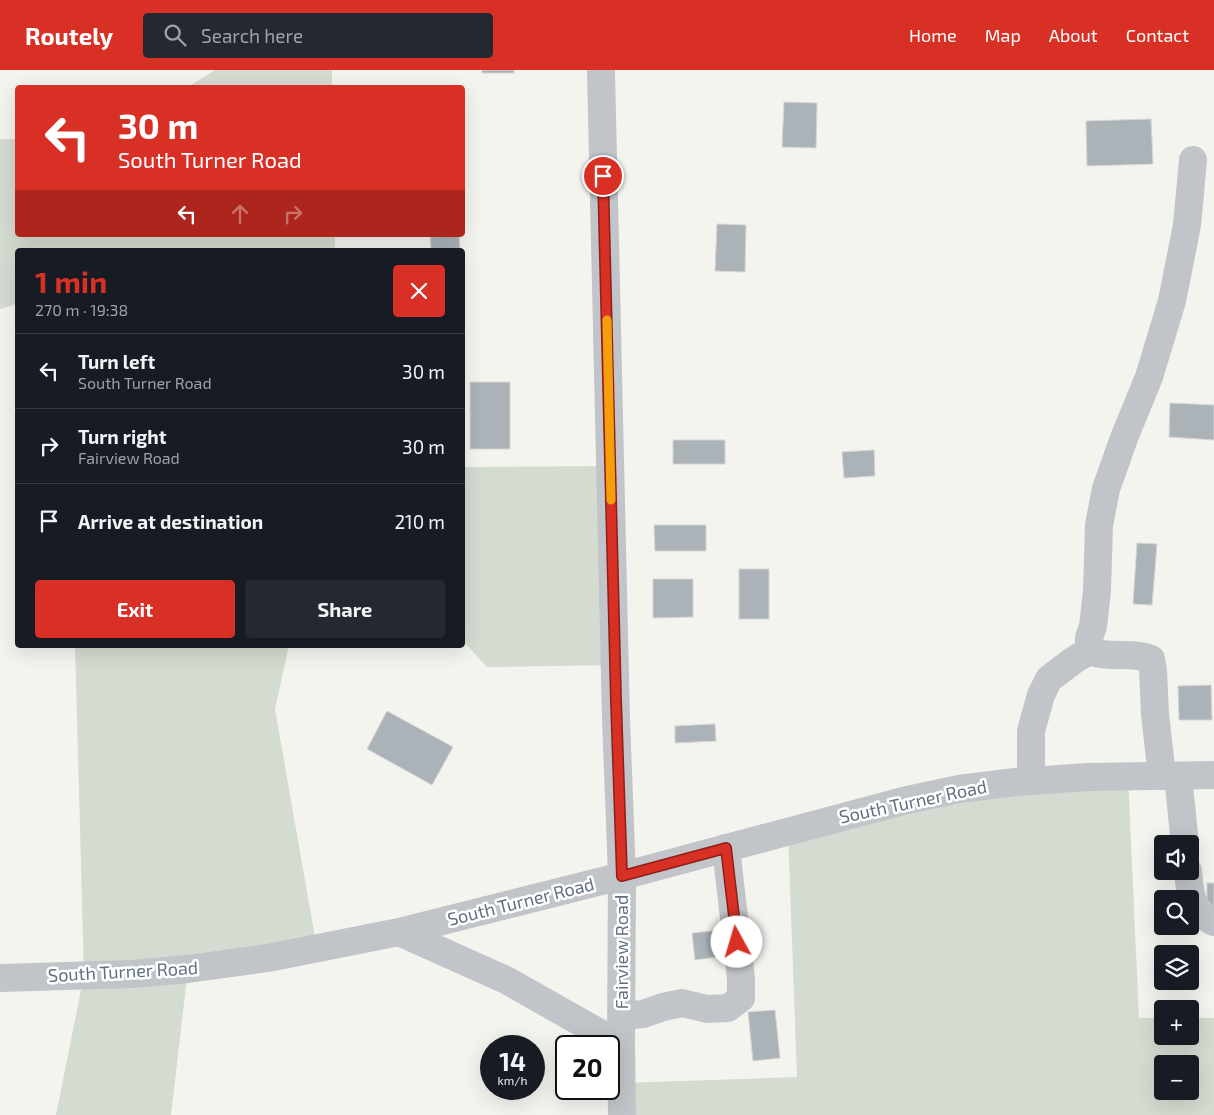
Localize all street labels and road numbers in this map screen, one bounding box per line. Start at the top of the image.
street label: South Turner Road [837,775,989,827]
street label: South Turner Road [445,872,596,930]
street label: Fairview Road [610,895,632,1009]
street label: South Turner Road [47,956,199,986]

